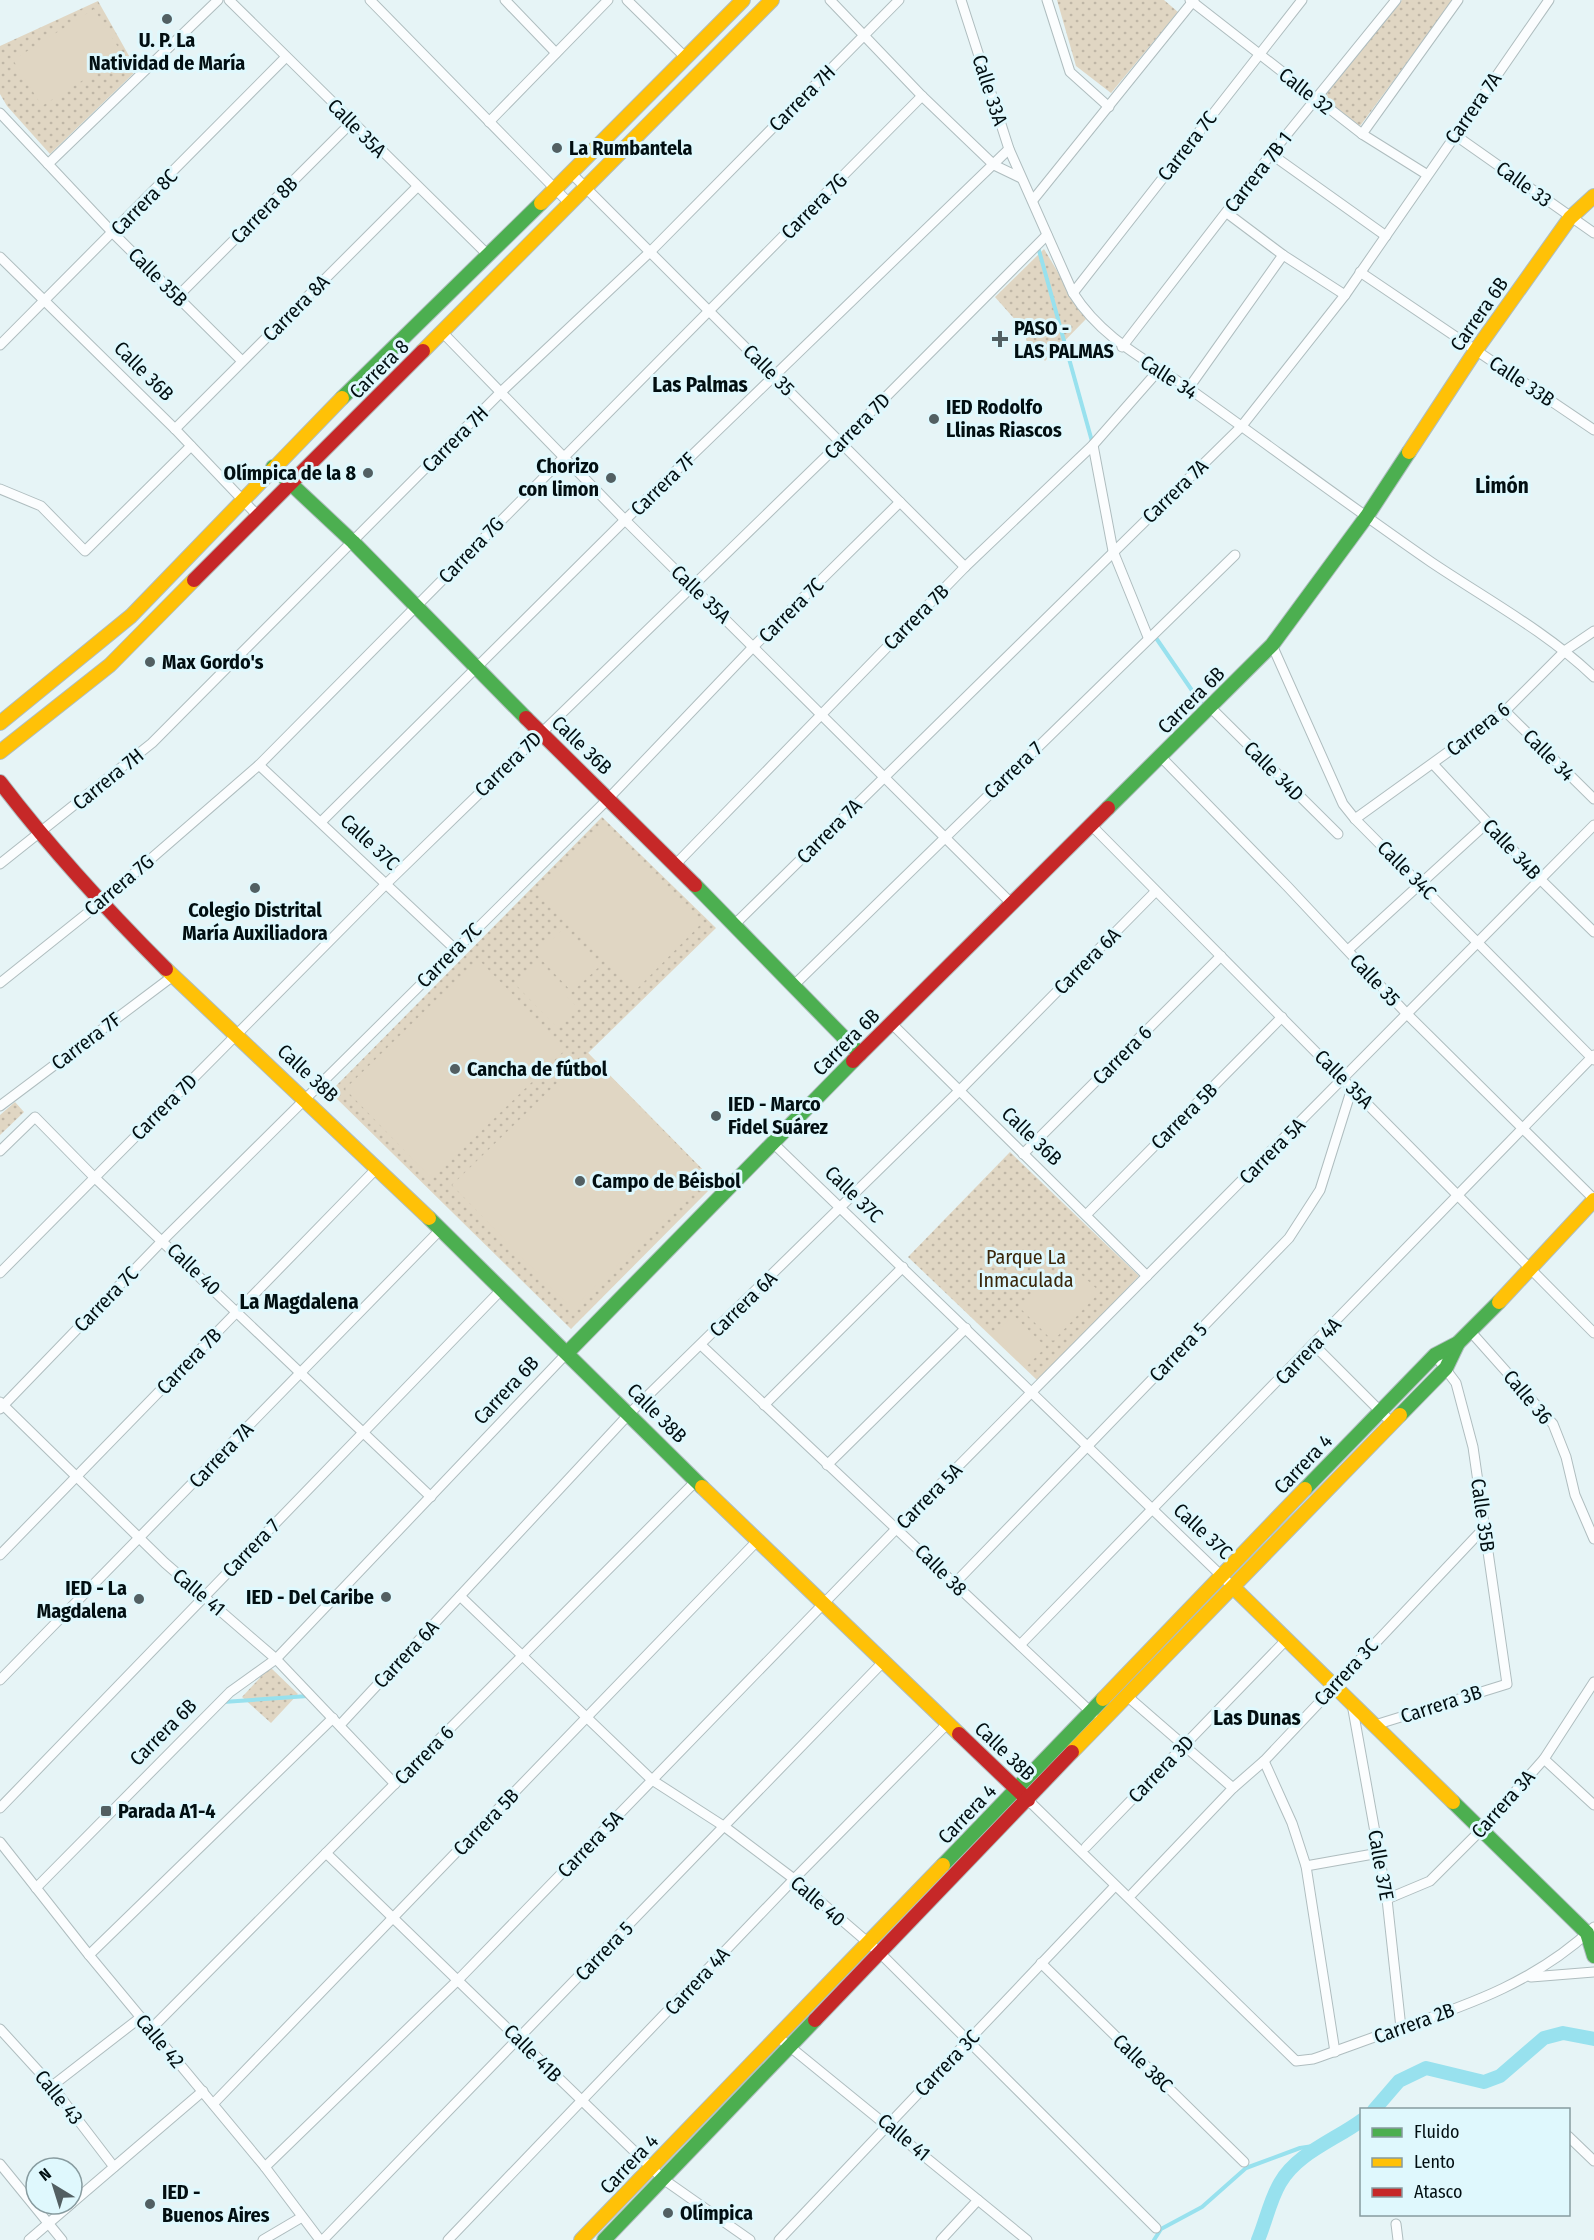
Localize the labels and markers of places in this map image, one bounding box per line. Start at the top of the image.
marker: U. P. La Natividad de María [160,12,174,26]
place label: U. P. La Natividad de María [89,28,245,75]
place label: La Rumbantela [569,136,692,160]
marker: La Rumbantela [550,141,564,155]
place label: PASO - LAS PALMAS [1014,316,1114,363]
marker: PASO - LAS PALMAS [991,330,1009,348]
place label: IED Rodolfo Llinas Riascos [946,395,1062,442]
marker: IED Rodolfo Llinas Riascos [927,412,941,426]
place label: Chorizo con limon [518,454,599,501]
place label: Olímpica de la 8 [224,461,356,485]
marker: Olímpica de la 8 [361,466,375,480]
marker: Chorizo con limon [604,471,618,485]
place label: Max Gordo's [162,650,264,674]
marker: Max Gordo's [143,655,157,669]
marker: Colegio Distrital María Auxiliadora [248,881,262,895]
place label: Colegio Distrital María Auxiliadora [182,898,328,945]
place label: Cancha de fútbol [467,1057,608,1081]
marker: Cancha de fútbol [448,1062,462,1076]
place label: IED - Marco Fidel Suárez [728,1092,829,1139]
marker: IED - Marco Fidel Suárez [709,1109,723,1123]
place label: Campo de Béisbol [592,1169,741,1193]
marker: Campo de Béisbol [573,1174,587,1188]
place label: IED - La Magdalena [37,1576,127,1623]
place label: IED - Del Caribe [246,1585,374,1609]
marker: IED - Del Caribe [379,1590,393,1604]
marker: IED - La Magdalena [132,1592,146,1606]
place label: Parada A1-4 [118,1799,215,1823]
marker: Parada A1-4 [99,1804,113,1818]
place label: IED - Buenos Aires [162,2180,270,2227]
marker: IED - Buenos Aires [143,2197,157,2211]
place label: Olímpica [680,2201,753,2225]
marker: Olímpica [661,2206,675,2220]

